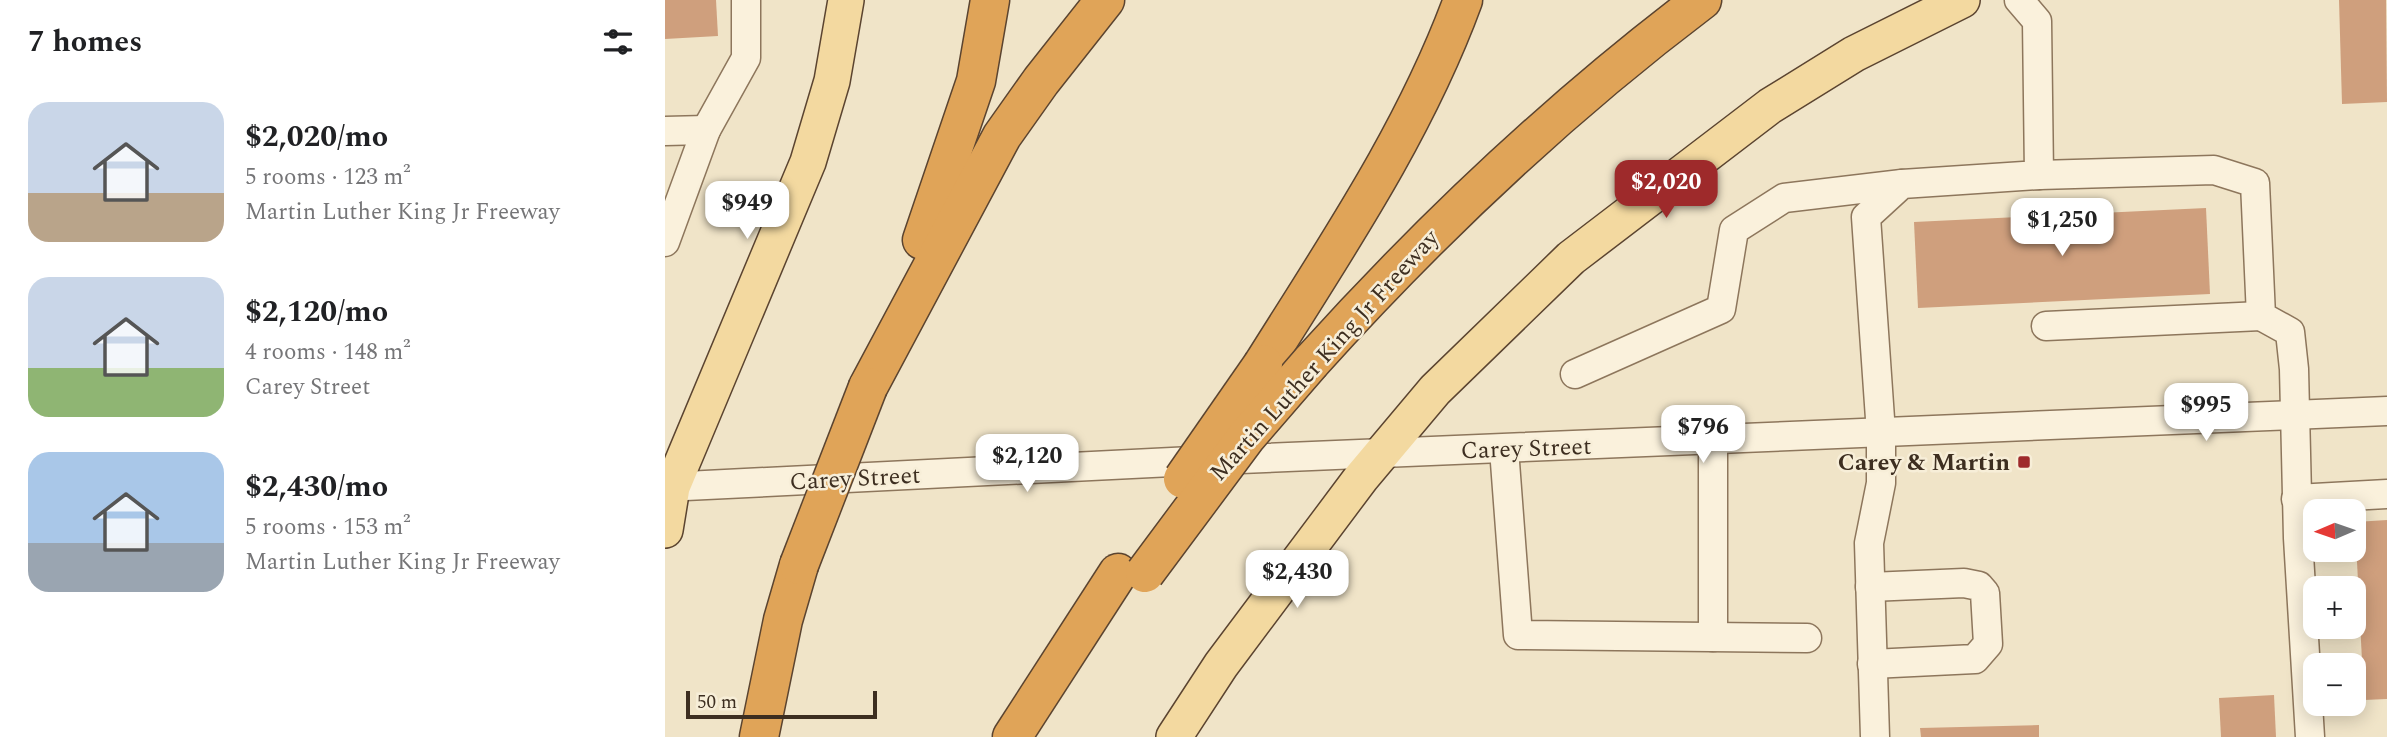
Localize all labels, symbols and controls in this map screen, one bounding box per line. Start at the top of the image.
text: 7 homes [28,19,142,65]
icon: filters [599,23,637,61]
text: $2,020/mo [245,114,388,160]
icon: home [84,130,168,214]
text: 5 rooms · 123 m² [245,160,411,195]
pin: $2,020 [1609,160,1723,220]
text: $2,020 [1631,165,1701,200]
pin: $949 [706,182,788,241]
text: $949 [721,186,773,221]
text: Martin Luther King Jr Freeway [245,195,560,230]
pin: $1,250 [2005,198,2119,258]
text: $1,250 [2027,203,2097,238]
street label: Martin Luther King Jr Freeway [1202,221,1449,490]
text: $2,120/mo [245,289,388,335]
icon: home [84,305,168,389]
text: 4 rooms · 148 m² [245,335,411,370]
text: Carey Street [245,370,370,405]
pin: $995 [2165,384,2247,443]
text: $995 [2180,388,2232,423]
pin: $796 [1662,406,1744,465]
text: $796 [1677,410,1729,445]
street label: Carey Street [1460,429,1592,469]
pin: $2,120 [970,434,1084,494]
text: $2,120 [992,439,1062,474]
place label: Carey & Martin [1838,445,2010,481]
marker: Carey & Martin [2016,454,2032,470]
street label: Carey Street [789,458,921,500]
text: $2,430/mo [245,464,388,510]
icon: home [84,480,168,564]
north arrow [2303,499,2366,562]
map controls [2303,499,2366,716]
text: 5 rooms · 153 m² [245,510,411,545]
text: Martin Luther King Jr Freeway [245,545,560,580]
pin: $2,430 [1240,550,1354,610]
text: $2,430 [1262,555,1332,590]
button: + [2303,576,2366,639]
button: − [2303,653,2366,716]
scale bar [686,688,877,720]
text: 50 m [697,688,737,717]

